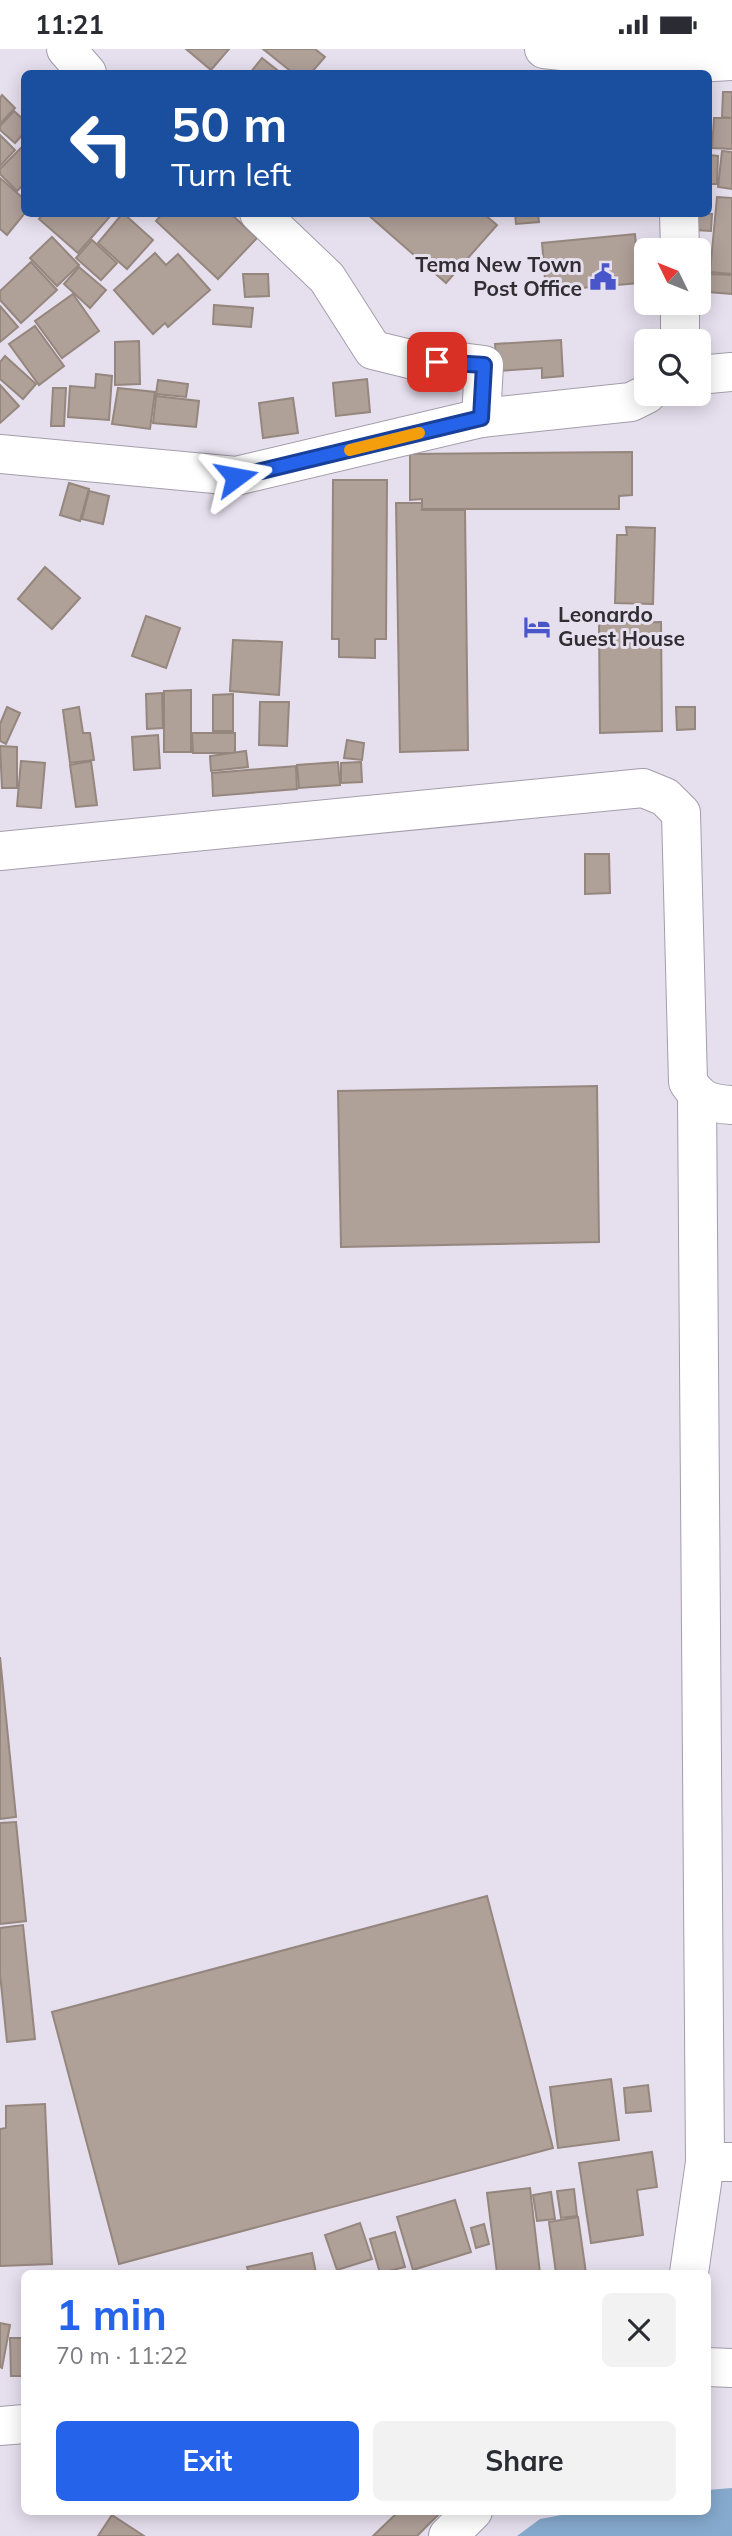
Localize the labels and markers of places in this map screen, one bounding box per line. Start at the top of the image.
place label: Tema New Town Post Office [415,251,582,301]
public building icon: Tema New Town Post Office [588,262,618,292]
pin [407,332,467,392]
place label: Leonardo Guest House [558,601,685,651]
hotel icon: Leonardo Guest House [522,612,552,642]

